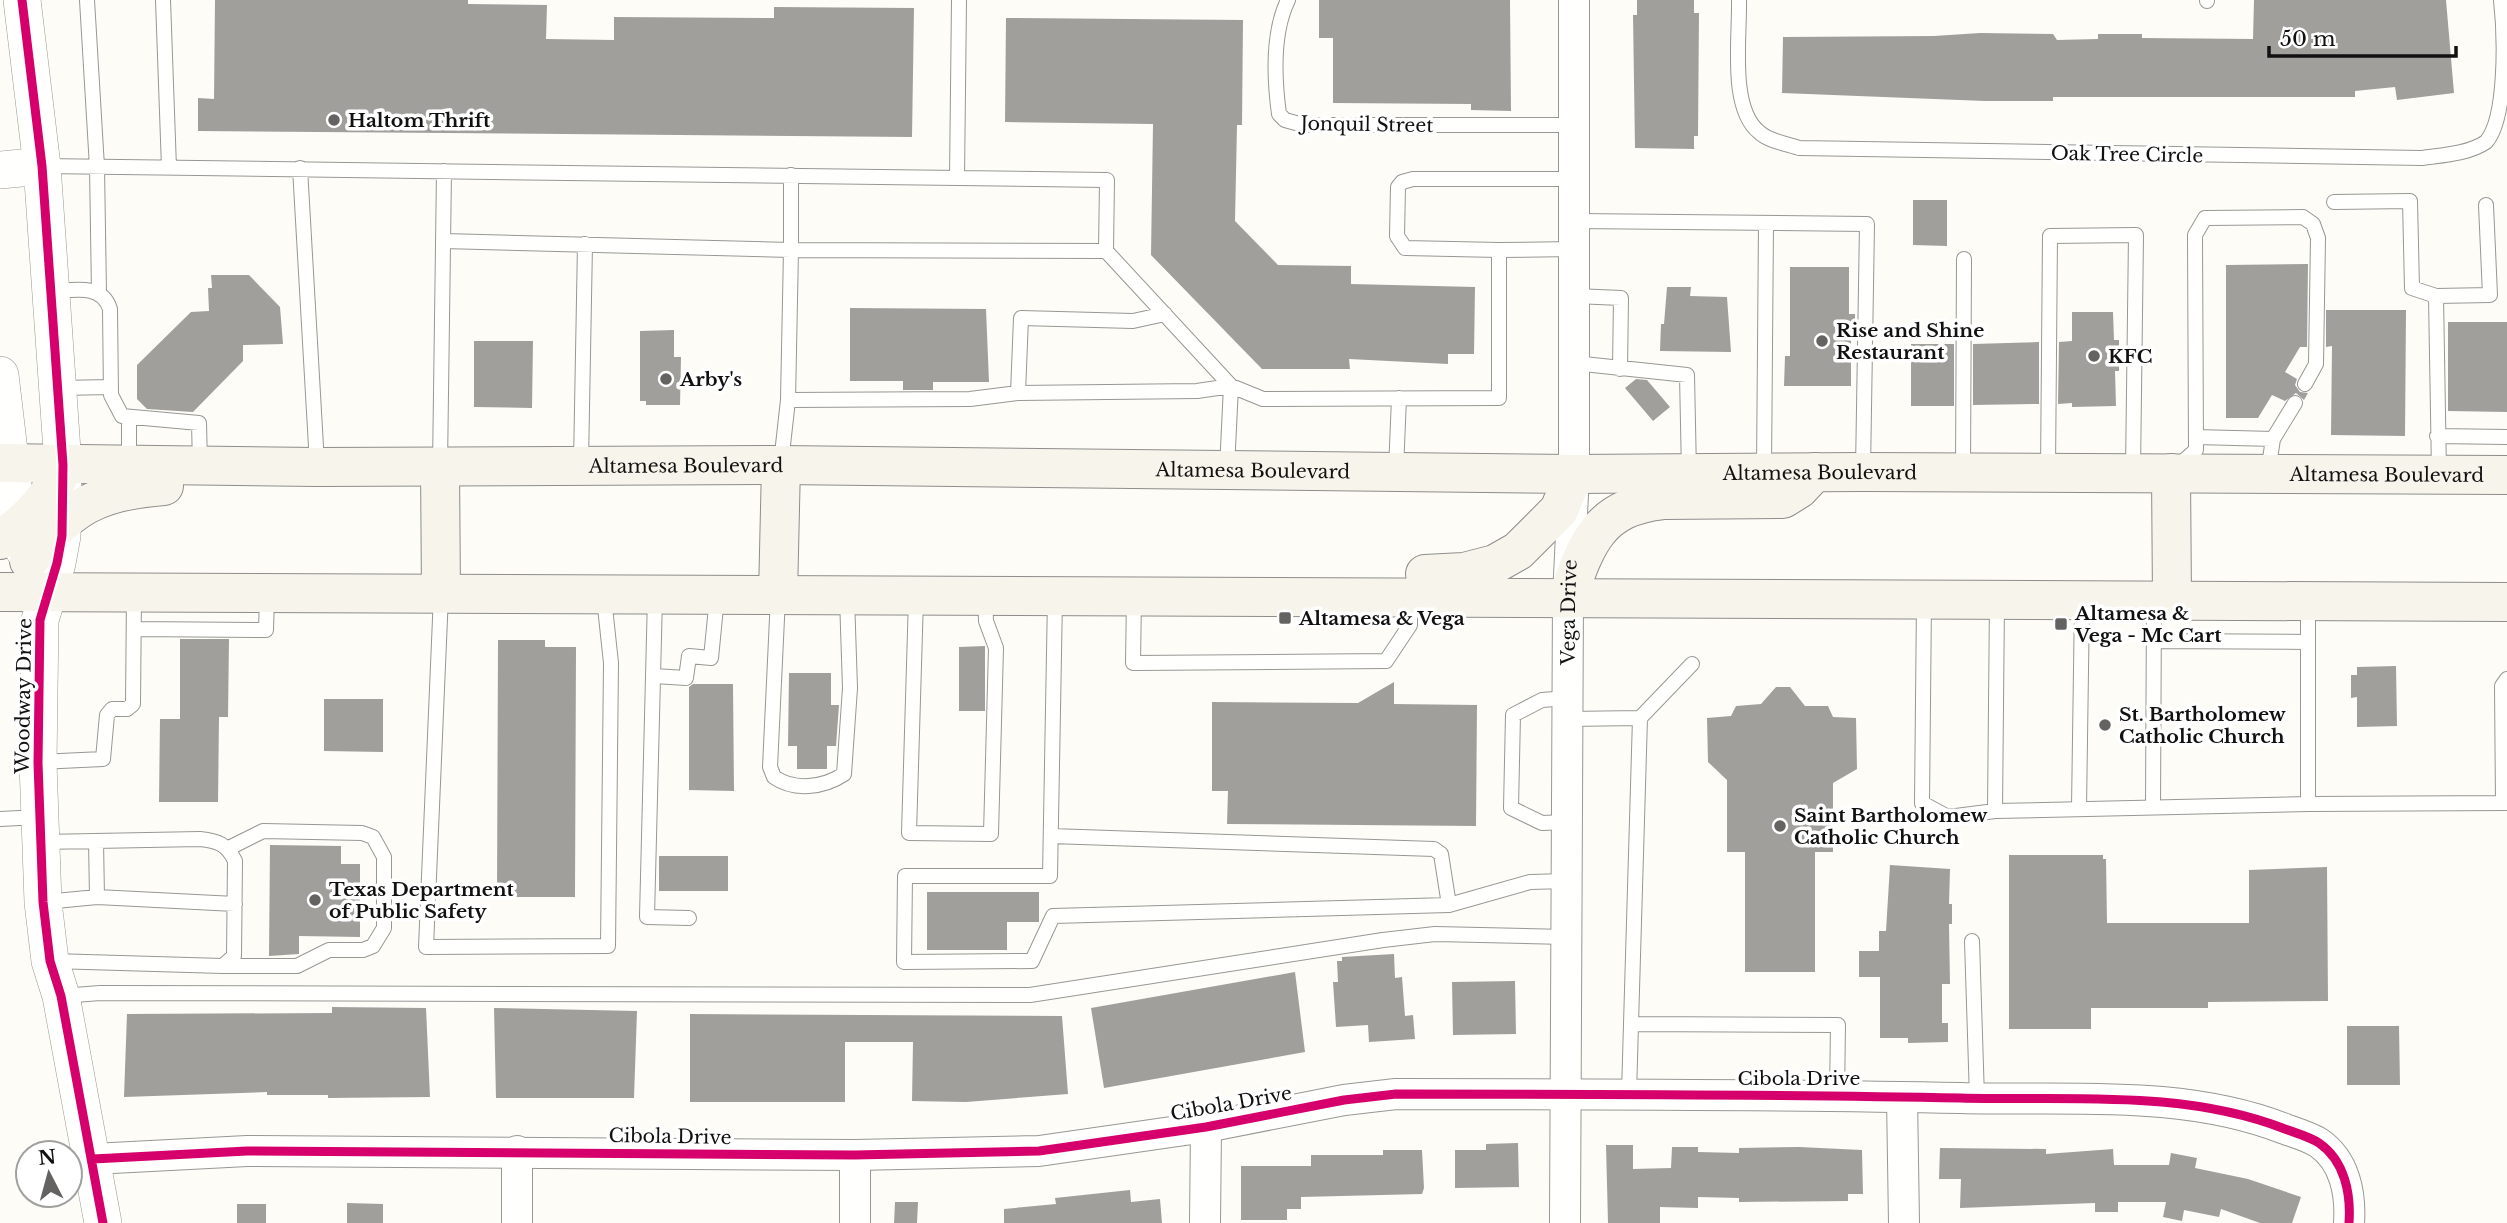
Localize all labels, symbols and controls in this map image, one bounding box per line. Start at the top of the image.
scale bar [2269,14,2456,58]
text: 50 m [2280,26,2336,52]
place label: Haltom Thrift [348,109,491,132]
marker: Haltom Thrift [326,112,342,128]
street label: Jonquil Street [1297,112,1434,137]
street label: Oak Tree Circle [2051,142,2203,167]
place label: Rise and Shine Restaurant [1836,319,1984,364]
marker: Rise and Shine Restaurant [1814,333,1830,349]
place label: KFC [2108,345,2152,368]
marker: KFC [2086,348,2102,364]
place label: Arby's [679,368,742,391]
marker: Arby's [658,371,674,387]
street label: Altamesa Boulevard [588,454,783,478]
street label: Altamesa Boulevard [1155,458,1350,483]
street label: Altamesa Boulevard [1722,461,1917,485]
street label: Altamesa Boulevard [2289,463,2484,487]
street label: Vega Drive [1557,559,1582,666]
place label: Altamesa & Vega - Mc Cart [2074,602,2222,647]
place label: Altamesa & Vega [1298,607,1465,630]
marker: Altamesa & Vega [1277,610,1293,626]
marker: Altamesa & Vega - Mc Cart [2053,616,2069,632]
street label: Woodway Drive [11,618,36,775]
place label: St. Bartholomew Catholic Church [2119,703,2286,748]
marker: St. Bartholomew Catholic Church [2097,717,2113,733]
place label: Saint Bartholomew Catholic Church [1794,804,1988,849]
marker: Saint Bartholomew Catholic Church [1772,818,1788,834]
place label: Texas Department of Public Safety [329,878,515,923]
marker: Texas Department of Public Safety [307,892,323,908]
street label: Cibola Drive [1738,1067,1860,1090]
street label: Cibola Drive [1169,1082,1294,1125]
street label: Cibola Drive [608,1124,732,1149]
north arrow [14,1139,84,1209]
text: N [37,1145,57,1170]

